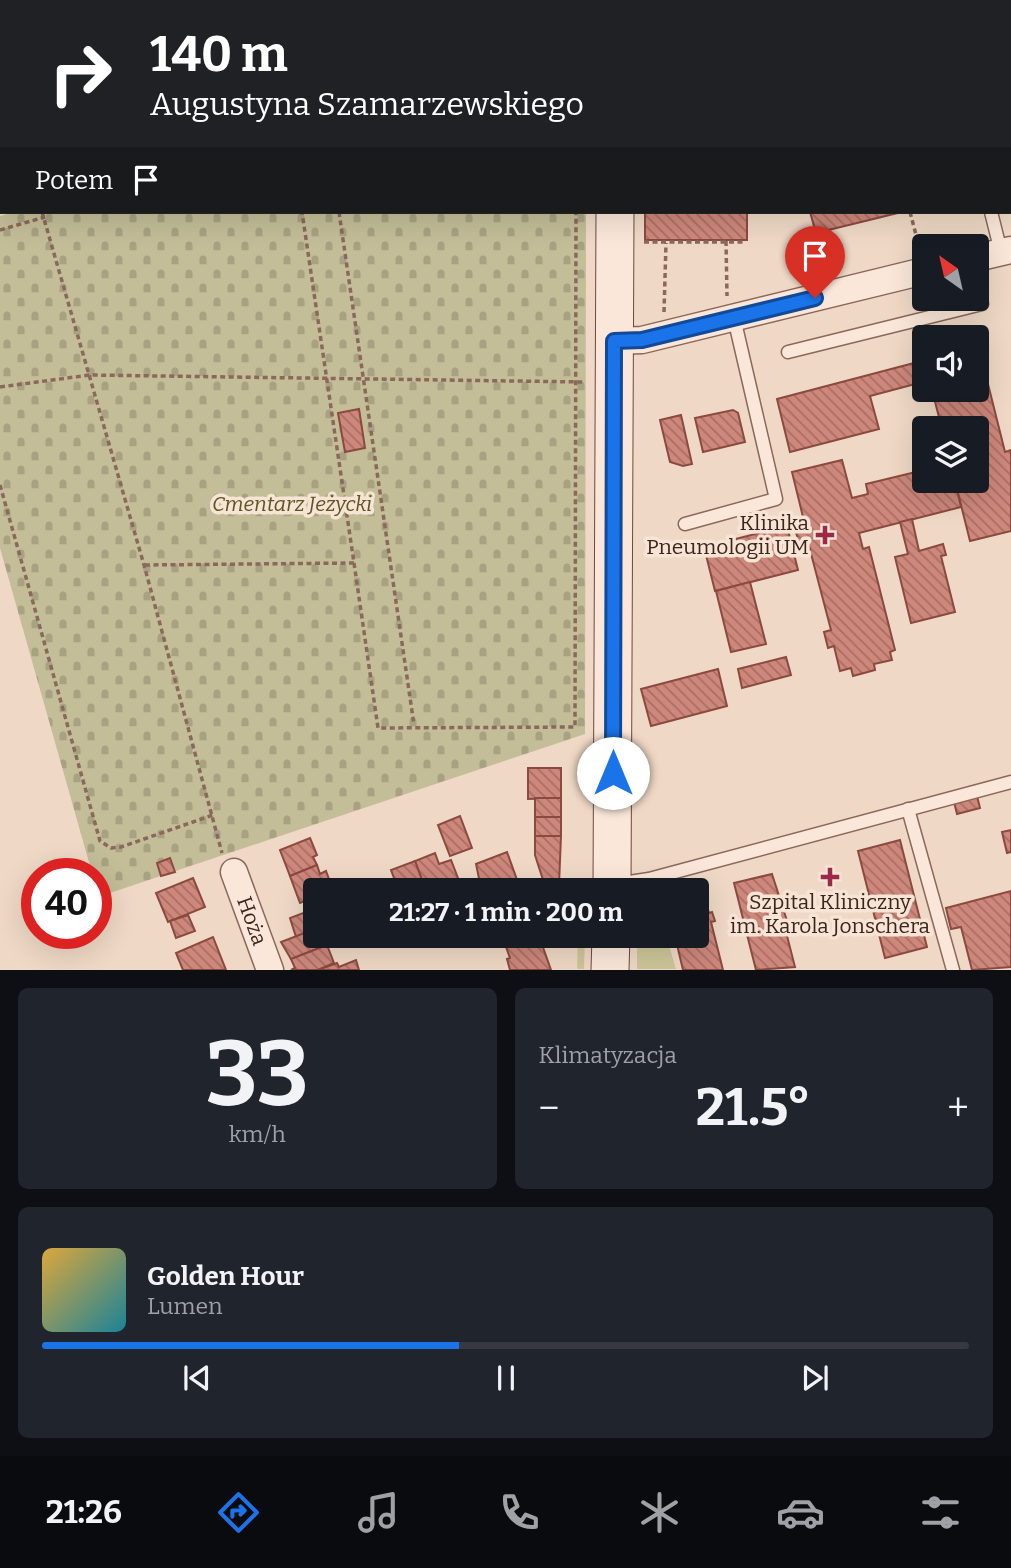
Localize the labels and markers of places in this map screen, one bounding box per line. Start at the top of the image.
pin [785,226,845,298]
place label: Klinika Pneumologii UM [646,510,810,560]
marker: Klinika Pneumologii UM [815,525,835,545]
marker: Szpital Kliniczny im. Karola Jonschera [820,867,840,887]
place label: Szpital Kliniczny im. Karola Jonschera [730,889,930,939]

